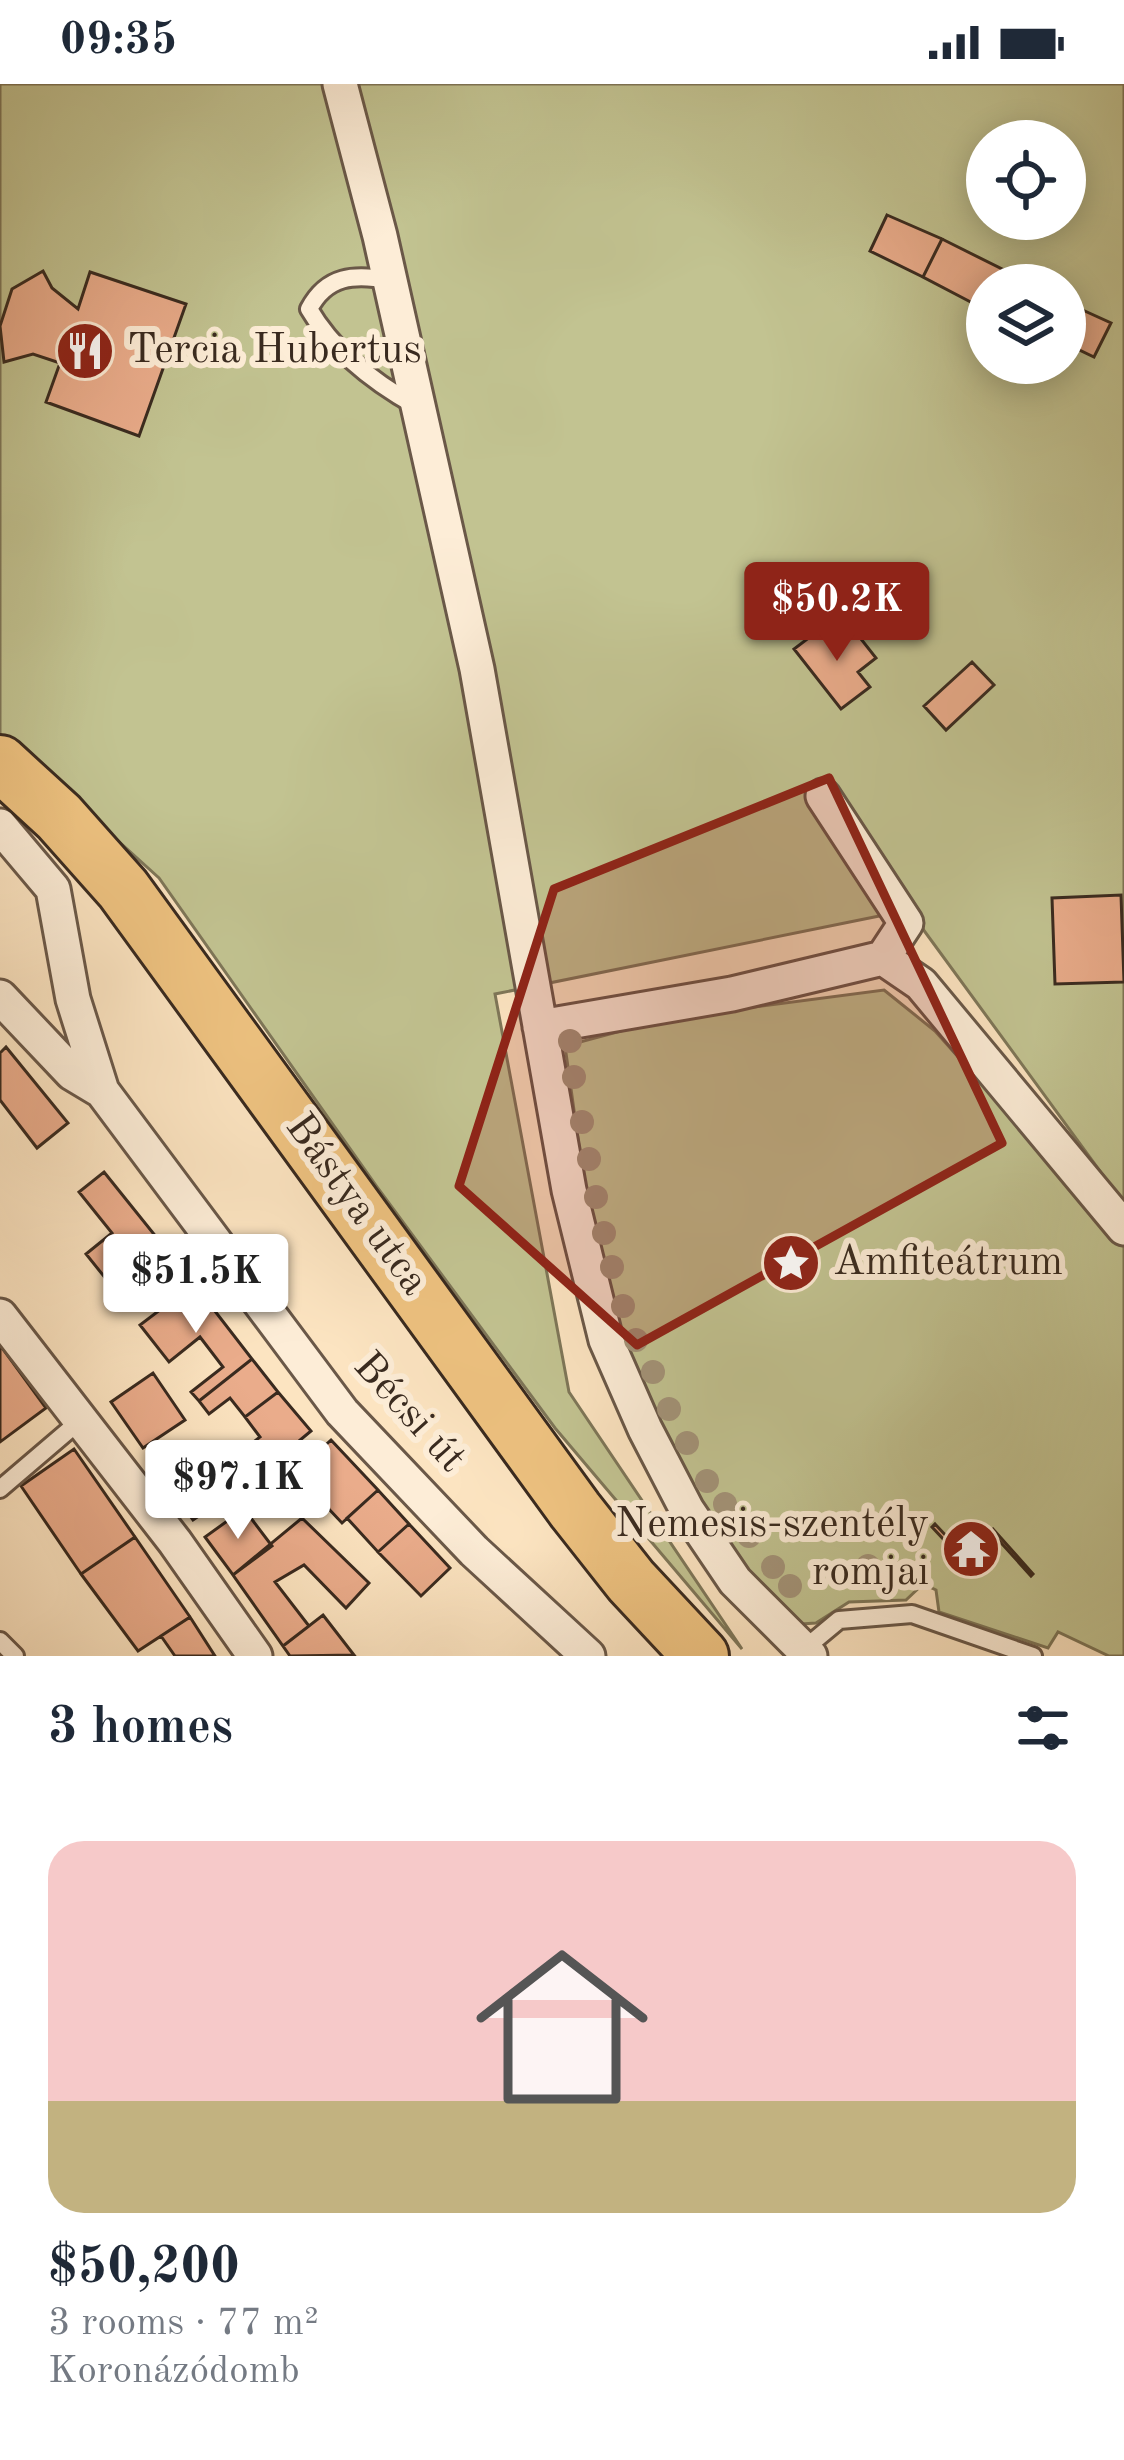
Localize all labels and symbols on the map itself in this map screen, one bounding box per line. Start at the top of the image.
restaurant icon: Tercia Hubertus [54,320,116,382]
place label: Tercia Hubertus [127,330,422,372]
pin: $50.2K [739,562,935,664]
street label: Bástya utca [277,1107,435,1303]
place icon: Amfiteátrum [760,1232,822,1294]
pin: $51.5K [98,1234,294,1336]
place label: Amfiteátrum [833,1242,1063,1284]
street label: Bécsi út [345,1345,473,1481]
pin: $97.1K [140,1440,336,1542]
place label: Nemesis-szentély romjai [615,1504,929,1594]
temple icon: Nemesis-szentély romjai [940,1518,1002,1580]

